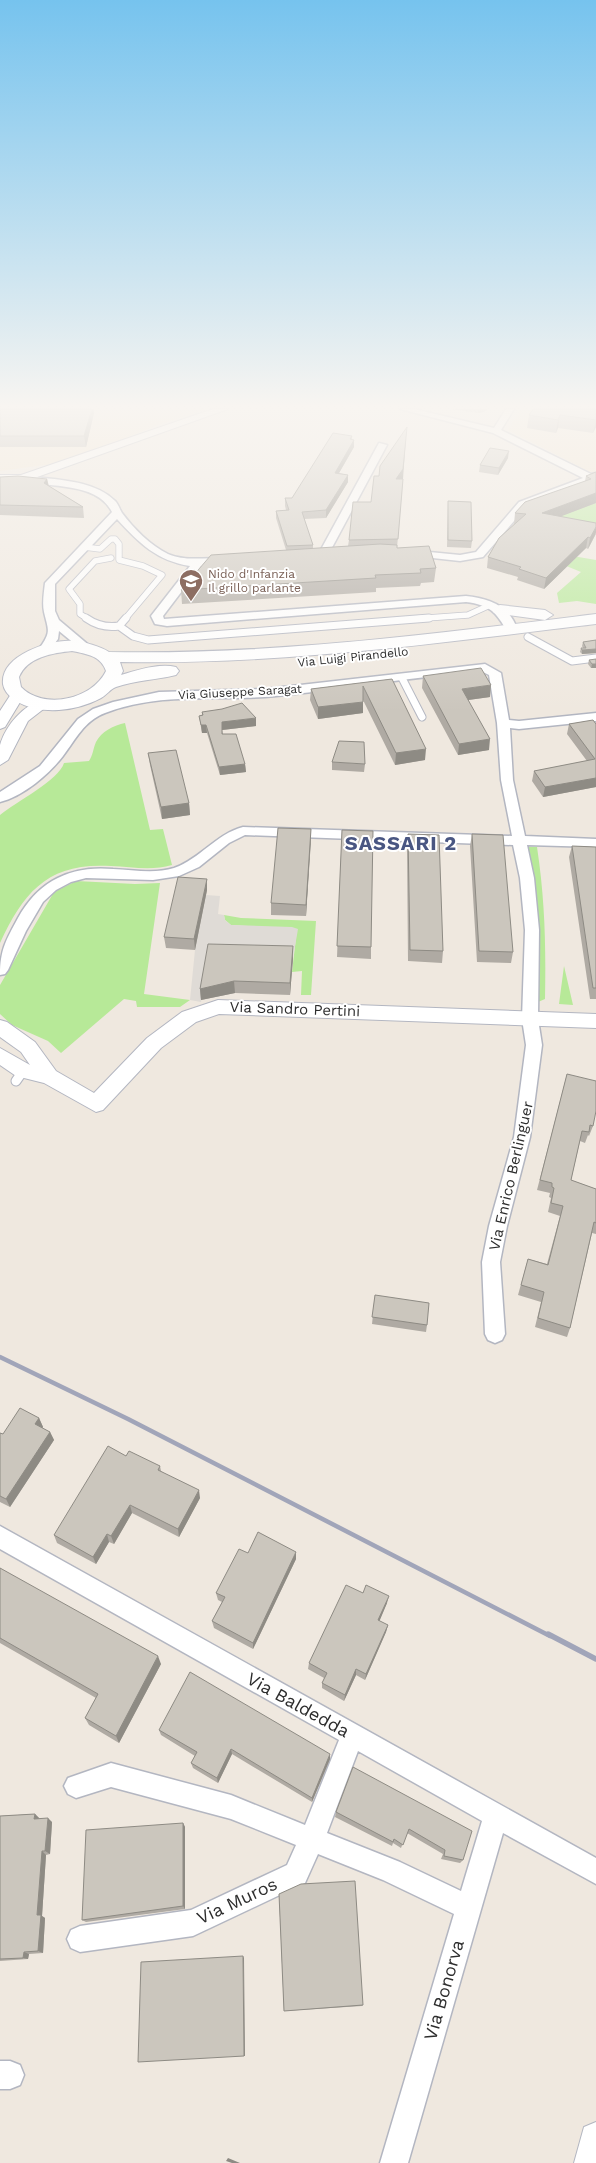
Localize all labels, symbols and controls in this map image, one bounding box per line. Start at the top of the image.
place label: Nido d'Infanzia Il grillo parlante [208,567,301,595]
school or university icon: Nido d'Infanzia Il grillo parlante [178,568,204,602]
street label: Via Luigi Pirandello [297,644,409,670]
street label: Via Giuseppe Saragat [178,682,302,702]
district label: SASSARI 2 [345,831,457,855]
street label: Via Sandro Pertini [229,998,361,1020]
street label: Via Enrico Berlinguer [485,1099,537,1253]
street label: Via Baldedda [243,1668,353,1741]
street label: Via Muros [193,1873,280,1928]
street label: Via Bonorva [419,1937,468,2043]

